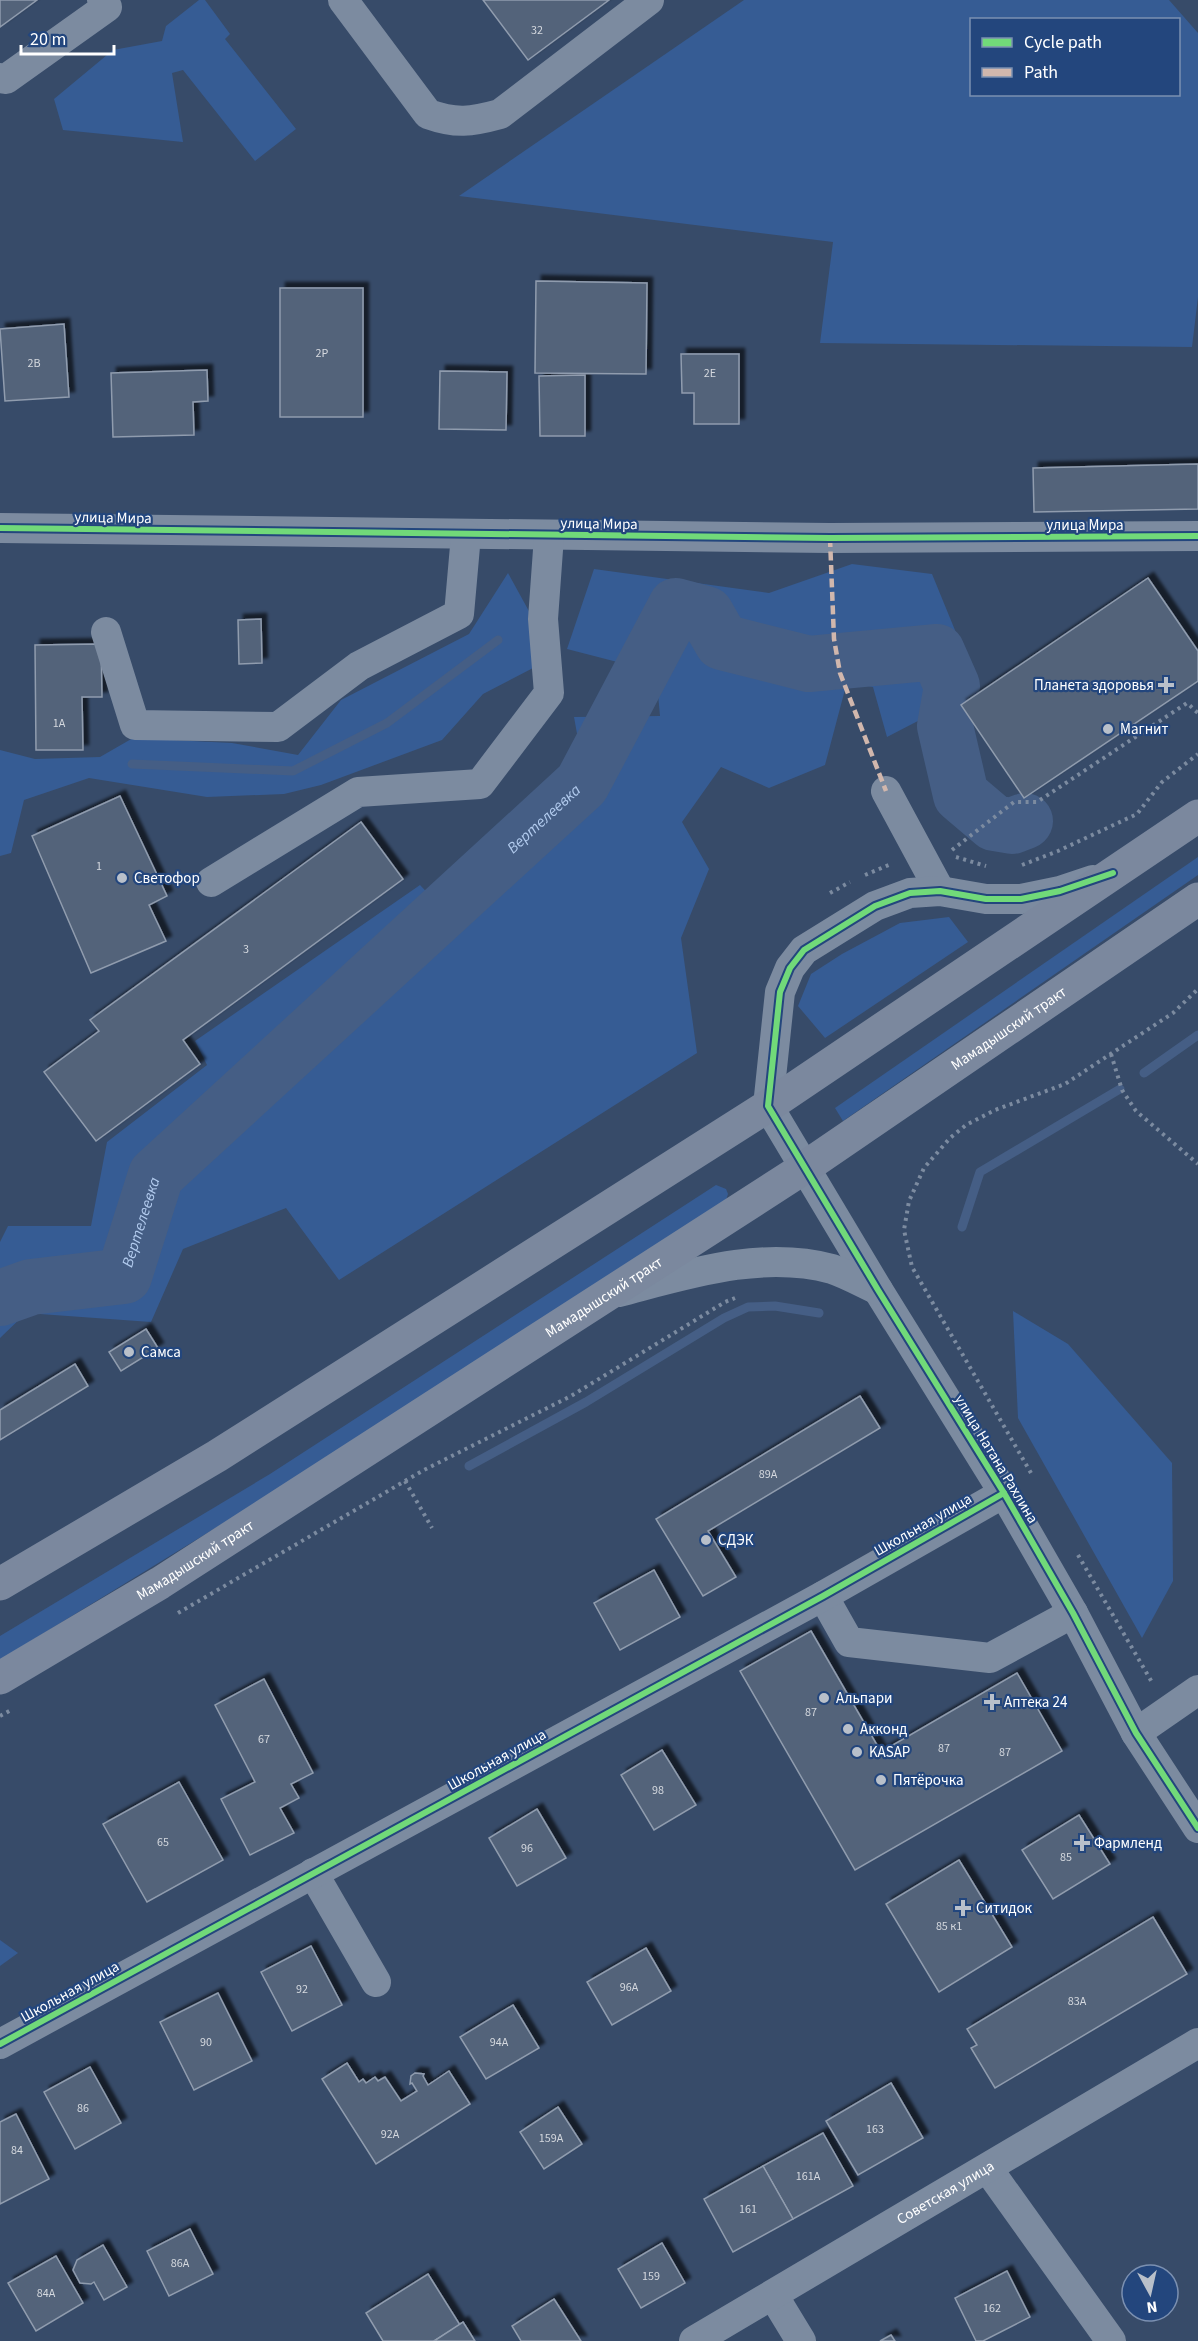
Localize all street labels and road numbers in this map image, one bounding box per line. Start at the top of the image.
street label: улица Мира [74,507,152,529]
street label: улица Мира [560,513,638,535]
street label: улица Мира [1046,515,1124,536]
street label: Мамадышский тракт [947,981,1071,1075]
street label: Мамадышский тракт [541,1251,667,1343]
street label: улица Натана Рахлина [949,1391,1043,1527]
street label: Школьная улица [870,1488,976,1562]
street label: Мамадышский тракт [132,1515,258,1605]
street label: Школьная улица [444,1724,550,1796]
street label: Школьная улица [17,1956,123,2028]
street label: Советская улица [893,2155,998,2229]

